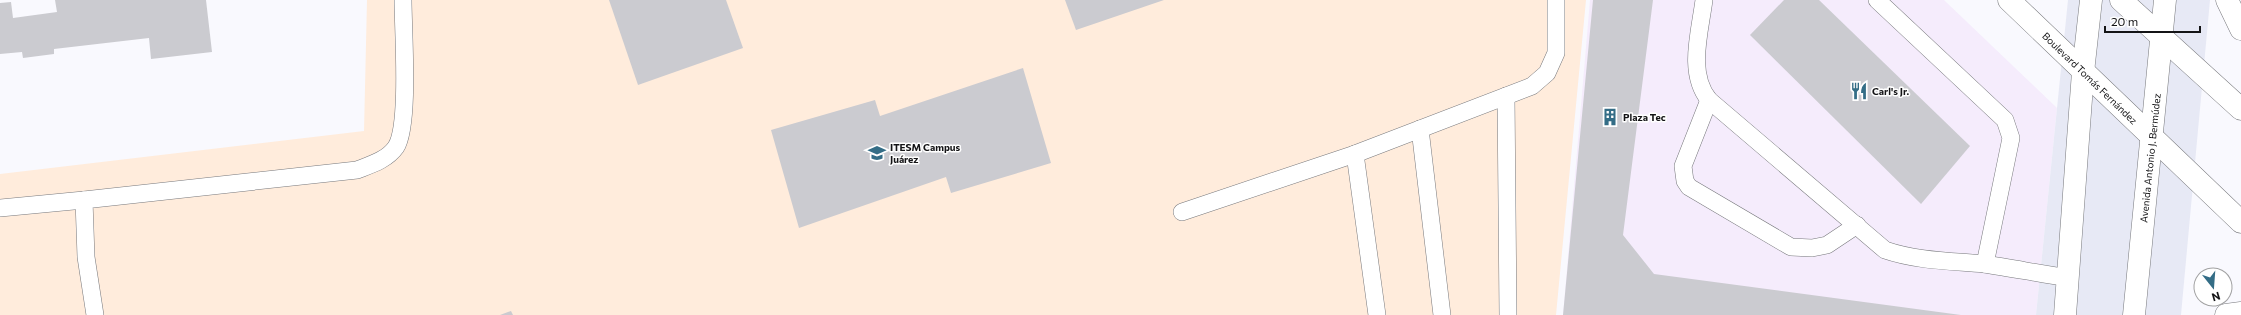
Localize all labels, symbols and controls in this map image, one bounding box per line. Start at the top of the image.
scale bar [2105,8,2200,34]
text: 20 m [2111,14,2138,28]
street label: Boulevard Tomás Fernández [2040,30,2140,126]
restaurant icon: Carl's Jr. [1849,81,1869,101]
place label: Carl's Jr. [1872,85,1910,97]
street label: Avenida Antonio J. Bermúdez [2137,93,2163,223]
building icon: Plaza Tec [1600,107,1620,127]
place label: Plaza Tec [1623,111,1666,123]
place label: ITESM Campus Juárez [890,141,961,165]
school or university icon: ITESM Campus Juárez [867,143,887,163]
north arrow [2193,267,2233,307]
text: N [2210,290,2222,304]

